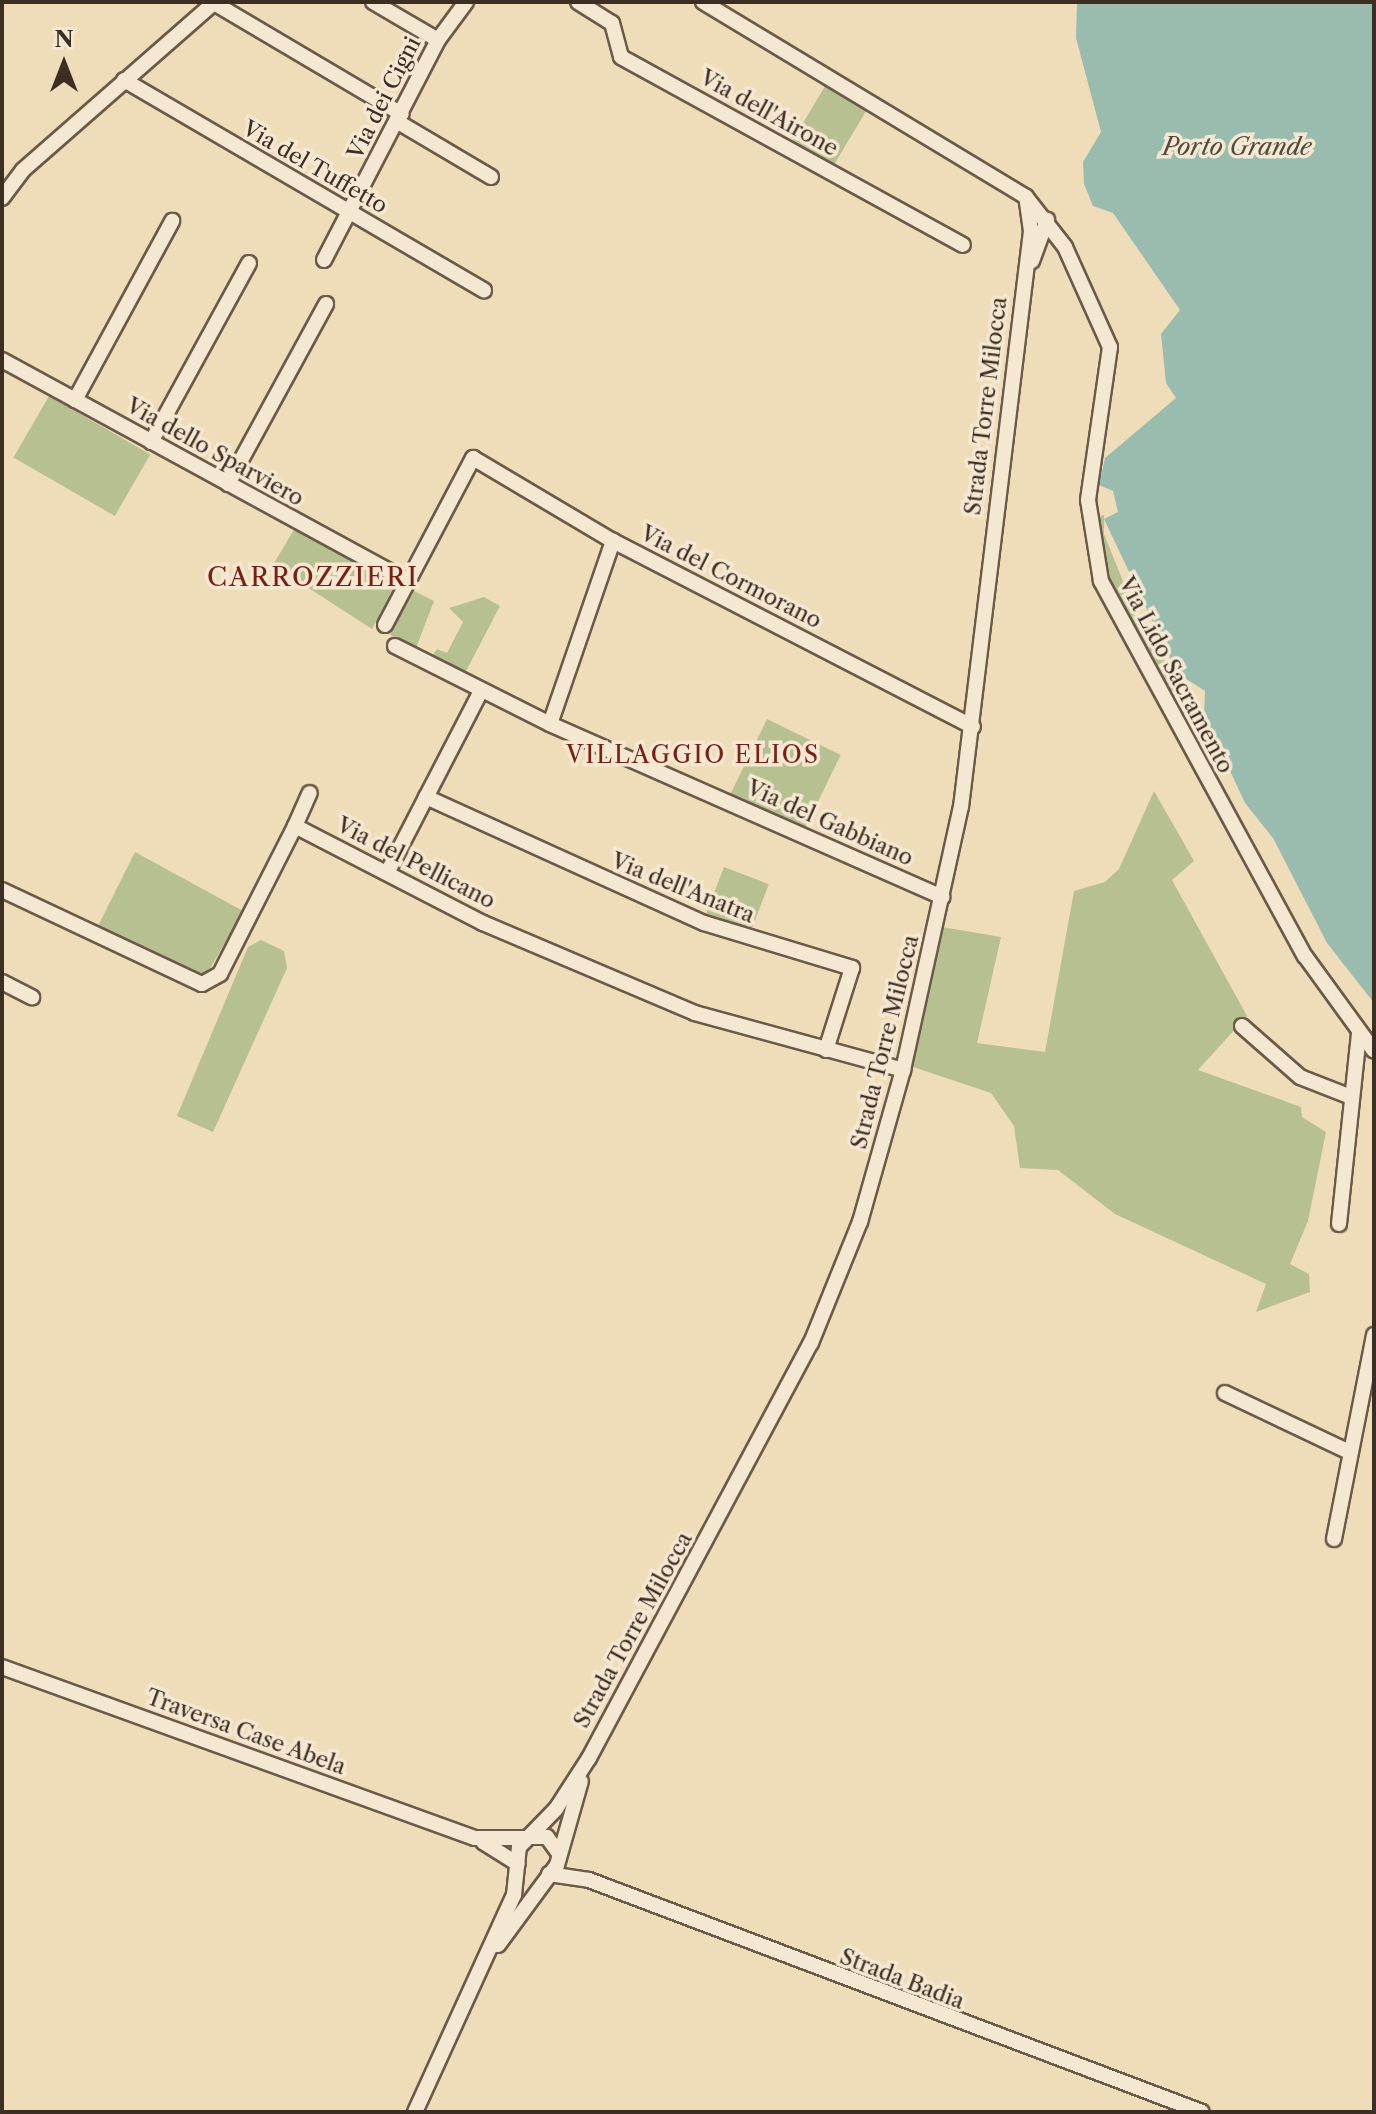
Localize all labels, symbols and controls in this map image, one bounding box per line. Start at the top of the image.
north arrow [24,24,104,104]
text: N [54,26,74,53]
street label: Via dei Cigni [342,32,426,164]
street label: Via dell'Airone [695,64,843,162]
street label: Via del Tuffetto [238,115,392,219]
water label: Porto Grande [1162,133,1312,161]
street label: Strada Torre Milocca [959,295,1013,517]
street label: Via dello Sparviero [122,392,308,512]
street label: Via del Cormorano [636,520,826,634]
district label: CARROZZIERI [207,562,419,594]
street label: Via Lido Sacramento [1113,572,1239,778]
district label: VILLAGGIO ELIOS [566,741,820,769]
street label: Via del Gabbiano [743,774,917,872]
street label: Via del Pellicano [332,812,500,914]
street label: Via dell'Anatra [607,847,759,929]
street label: Strada Torre Milocca [846,932,924,1152]
street label: Strada Torre Milocca [568,1527,698,1733]
street label: Traversa Case Abela [142,1683,350,1781]
street label: Strada Badia [836,1943,968,2015]

